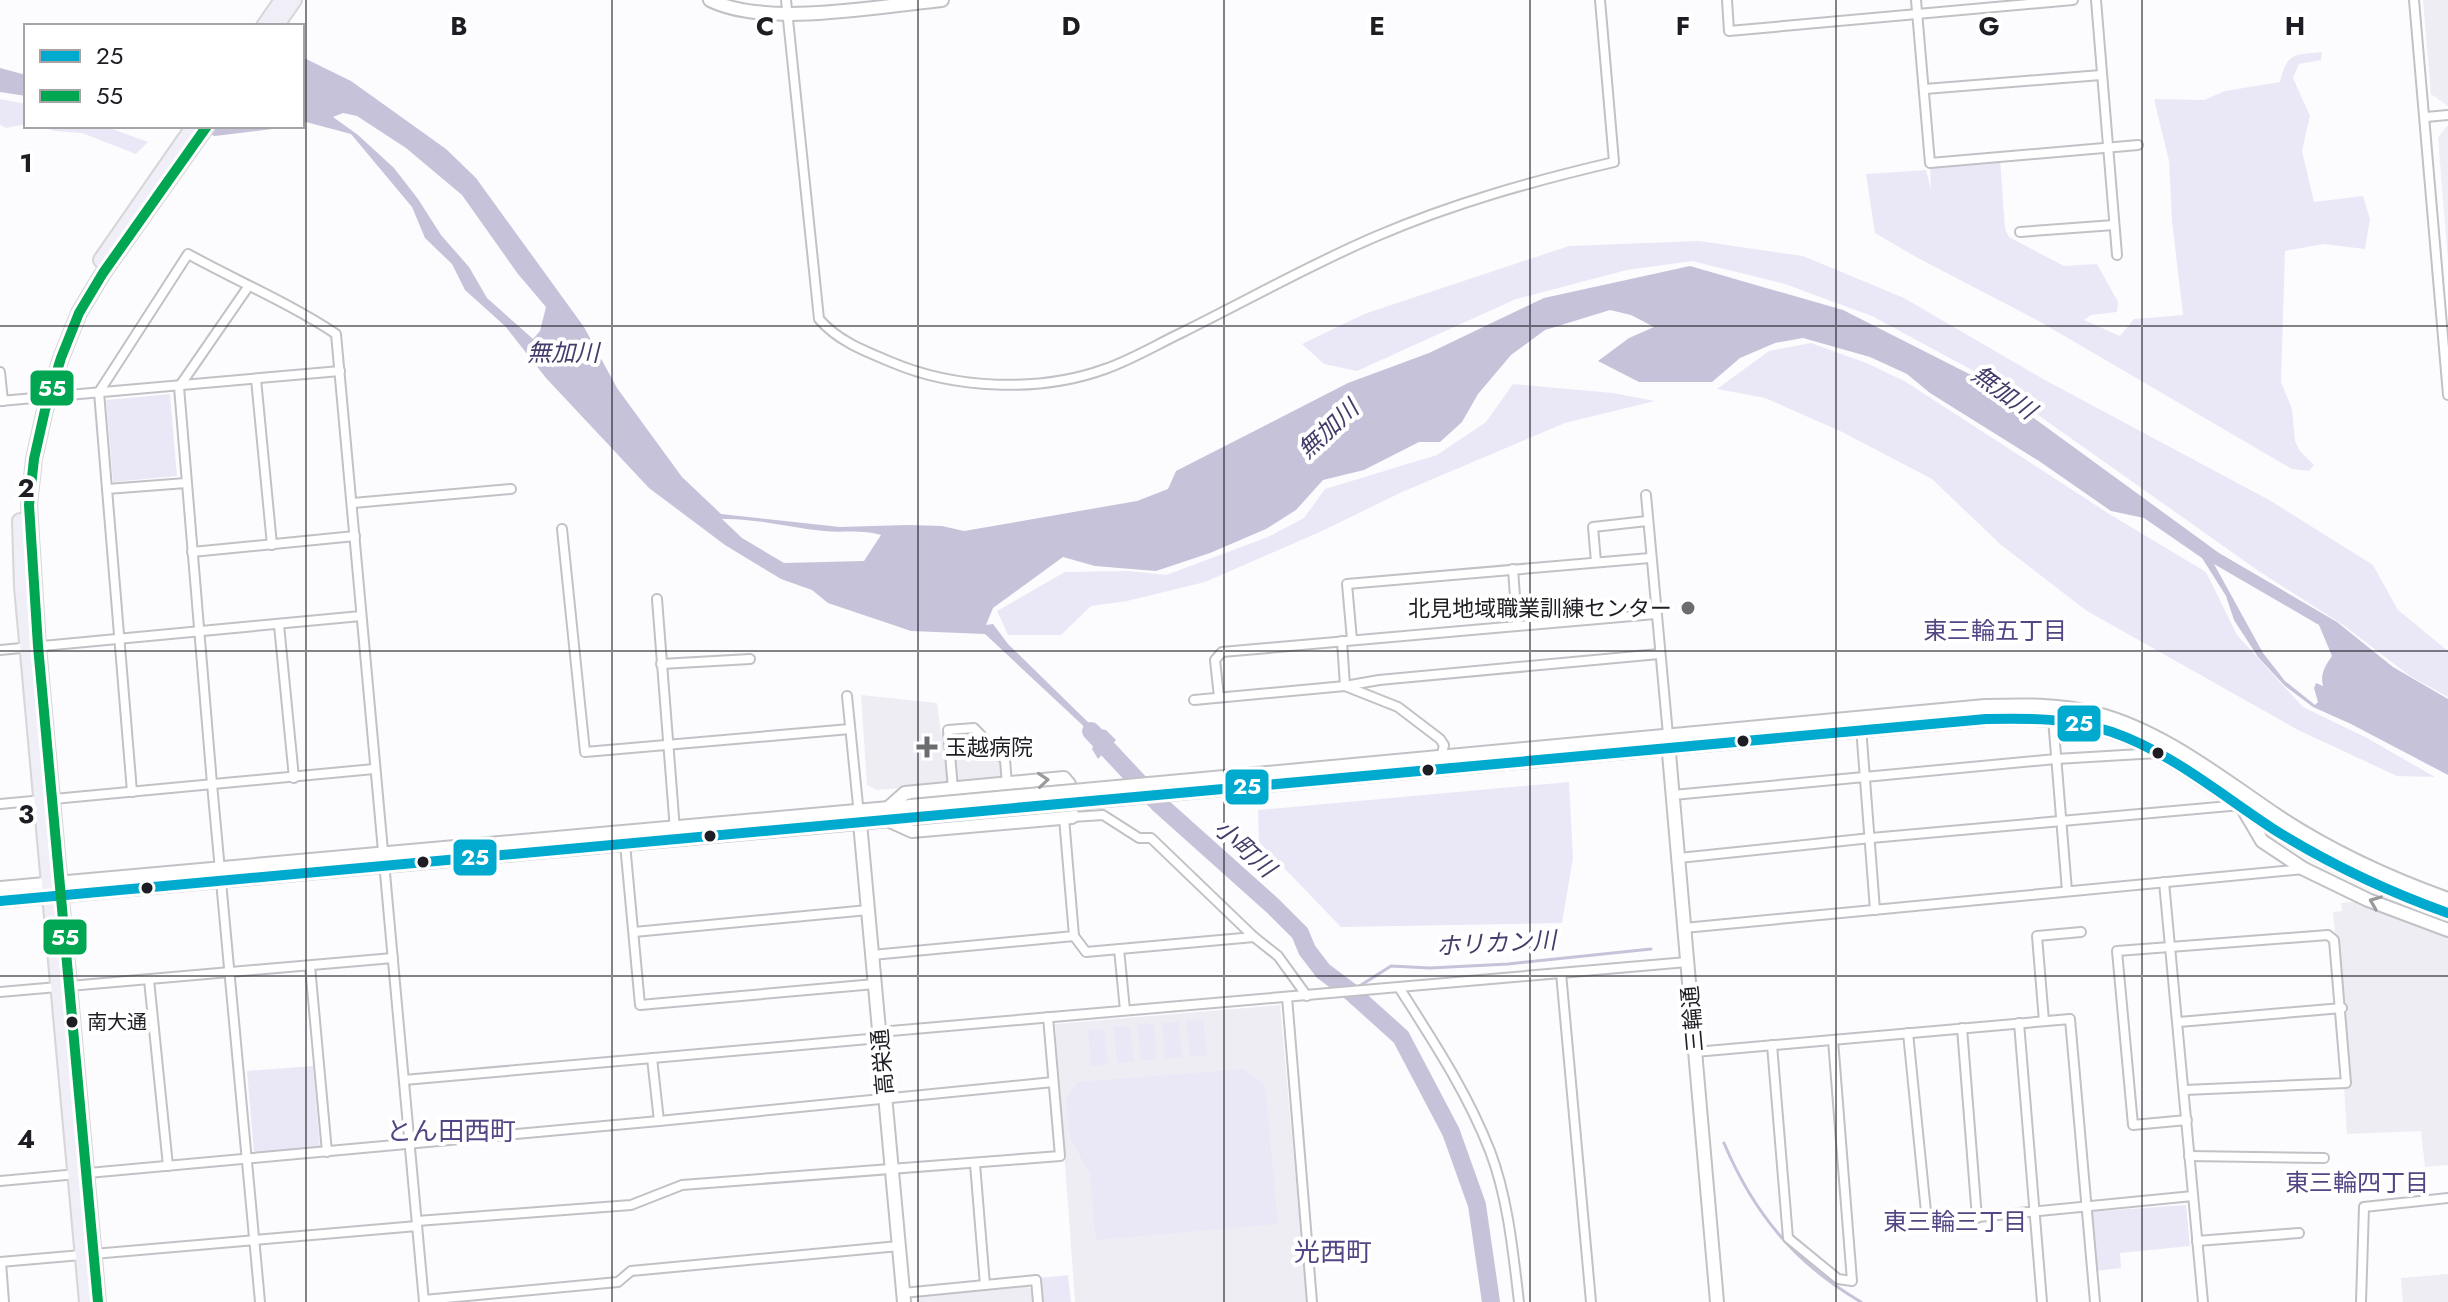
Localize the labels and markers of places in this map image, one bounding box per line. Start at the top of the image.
place label: 北見地域職業訓練センター [1408,592,1672,624]
marker: 北見地域職業訓練センター [1679,599,1697,617]
place label: 玉越病院 [945,731,1033,763]
unlabelled marker [1735,733,1751,749]
marker: 玉越病院 [916,736,938,758]
unlabelled marker [2150,745,2166,761]
unlabelled marker [1420,762,1436,778]
unlabelled marker [702,828,718,844]
unlabelled marker [415,854,431,870]
unlabelled marker [139,880,155,896]
place label: 南大通 [87,1008,147,1037]
marker: 南大通 [64,1014,80,1030]

